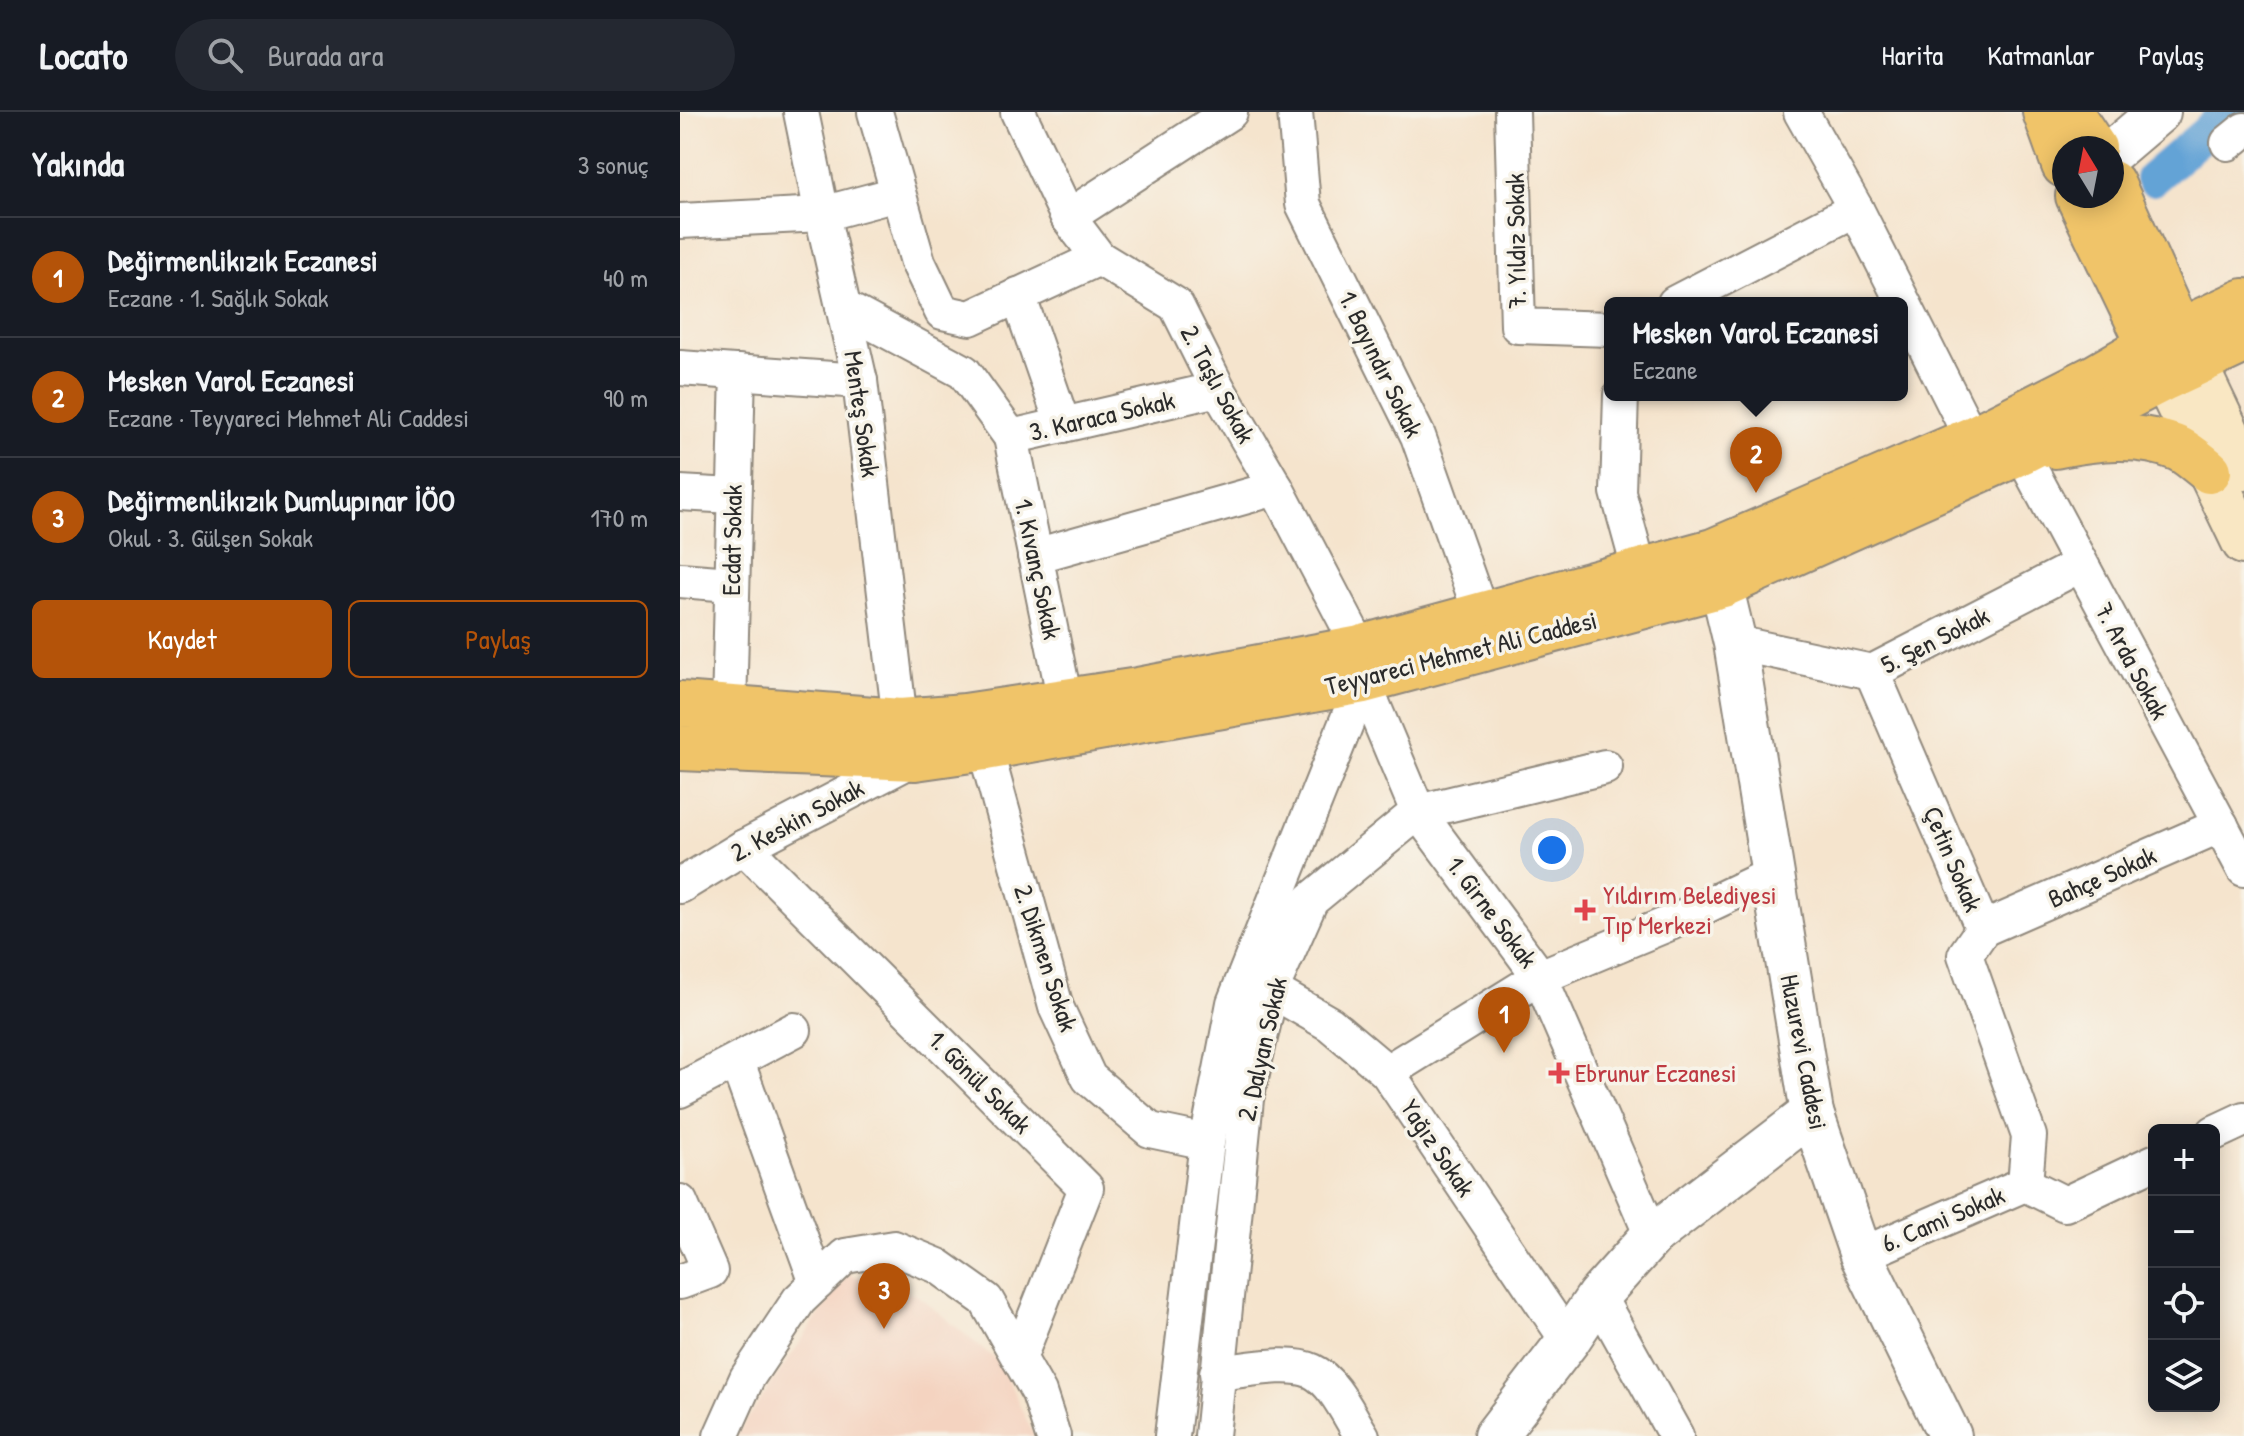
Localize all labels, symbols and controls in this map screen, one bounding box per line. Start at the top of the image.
search box [175,19,735,91]
text: Locato [40,29,127,81]
icon: search [203,33,247,77]
text: Burada ara [267,35,383,75]
text: Harita [1882,36,1943,74]
text: Katmanlar [1987,36,2095,74]
text: Paylaş [2139,36,2204,74]
north arrow [2052,136,2124,208]
text: Yakında [32,141,124,187]
text: 3 sonuç [578,147,648,182]
street label: 7. Yıldız Sokak [1497,173,1534,309]
text: Değirmenlikızık Eczanesi [108,240,378,280]
text: 1 [53,260,63,295]
text: 40 m [603,260,648,295]
text: Eczane · 1. Sağlık Sokak [108,280,329,315]
street label: 1. Bayındır Sokak [1331,285,1432,443]
popup [1604,297,1908,401]
text: Mesken Varol Eczanesi [1633,312,1879,352]
street label: 2. Taşlı Sokak [1173,319,1264,449]
street label: Menteş Sokak [836,349,889,479]
text: Eczane [1633,352,1698,387]
text: Mesken Varol Eczanesi [108,360,355,400]
text: 2 [52,380,64,415]
text: 90 m [603,380,648,415]
street label: 3. Karaca Sokak [1026,382,1178,449]
text: Eczane · Teyyareci Mehmet Ali Caddesi [108,400,469,435]
pin: 2 [1730,427,1782,493]
text: Değirmenlikızık Dumlupınar İÖO [108,480,455,520]
street label: Ecdat Sokak [713,484,750,596]
street label: 1. Kıvanç Sokak [1007,495,1071,643]
text: 3 [52,500,64,535]
text: 170 m [590,500,648,535]
text: Okul · 3. Gülşen Sokak [108,520,313,555]
street label: 7. Arda Sokak [2087,596,2178,726]
street label: 5. Şen Sokak [1875,597,1995,682]
button: Kaydet [32,600,332,678]
button: Paylaş [348,600,648,678]
street label: Teyyareci Mehmet Ali Caddesi [1321,602,1600,703]
street label: 2. Keskin Sokak [724,770,870,869]
street label: Çetin Sokak [1916,801,1991,917]
your location [1532,830,1572,870]
street label: Bahçe Sokak [2042,837,2162,916]
street label: 1. Girne Sokak [1439,849,1546,975]
place label: Yıldırım Belediyesi Tıp Merkezi [1603,877,1777,942]
street label: 2. Dikmen Sokak [1006,880,1087,1036]
marker: Yıldırım Belediyesi Tıp Merkezi [1574,899,1596,921]
street label: Huzurevi Caddesi [1772,971,1837,1133]
street label: 2. Dalyan Sokak [1228,973,1295,1124]
pin: 1 [1478,987,1530,1053]
street label: 1. Gönül Sokak [921,1022,1040,1141]
place label: Ebrunur Eczanesi [1575,1055,1737,1090]
marker: Ebrunur Eczanesi [1550,1064,1568,1082]
street label: Yağız Sokak [1393,1092,1484,1203]
map controls [2148,1124,2220,1412]
button: + [2148,1124,2220,1196]
street label: 6. Cami Sokak [1876,1177,2010,1260]
button: − [2148,1196,2220,1268]
pin: 3 [858,1263,910,1329]
button: locate [2148,1268,2220,1340]
button: layers [2148,1340,2220,1412]

